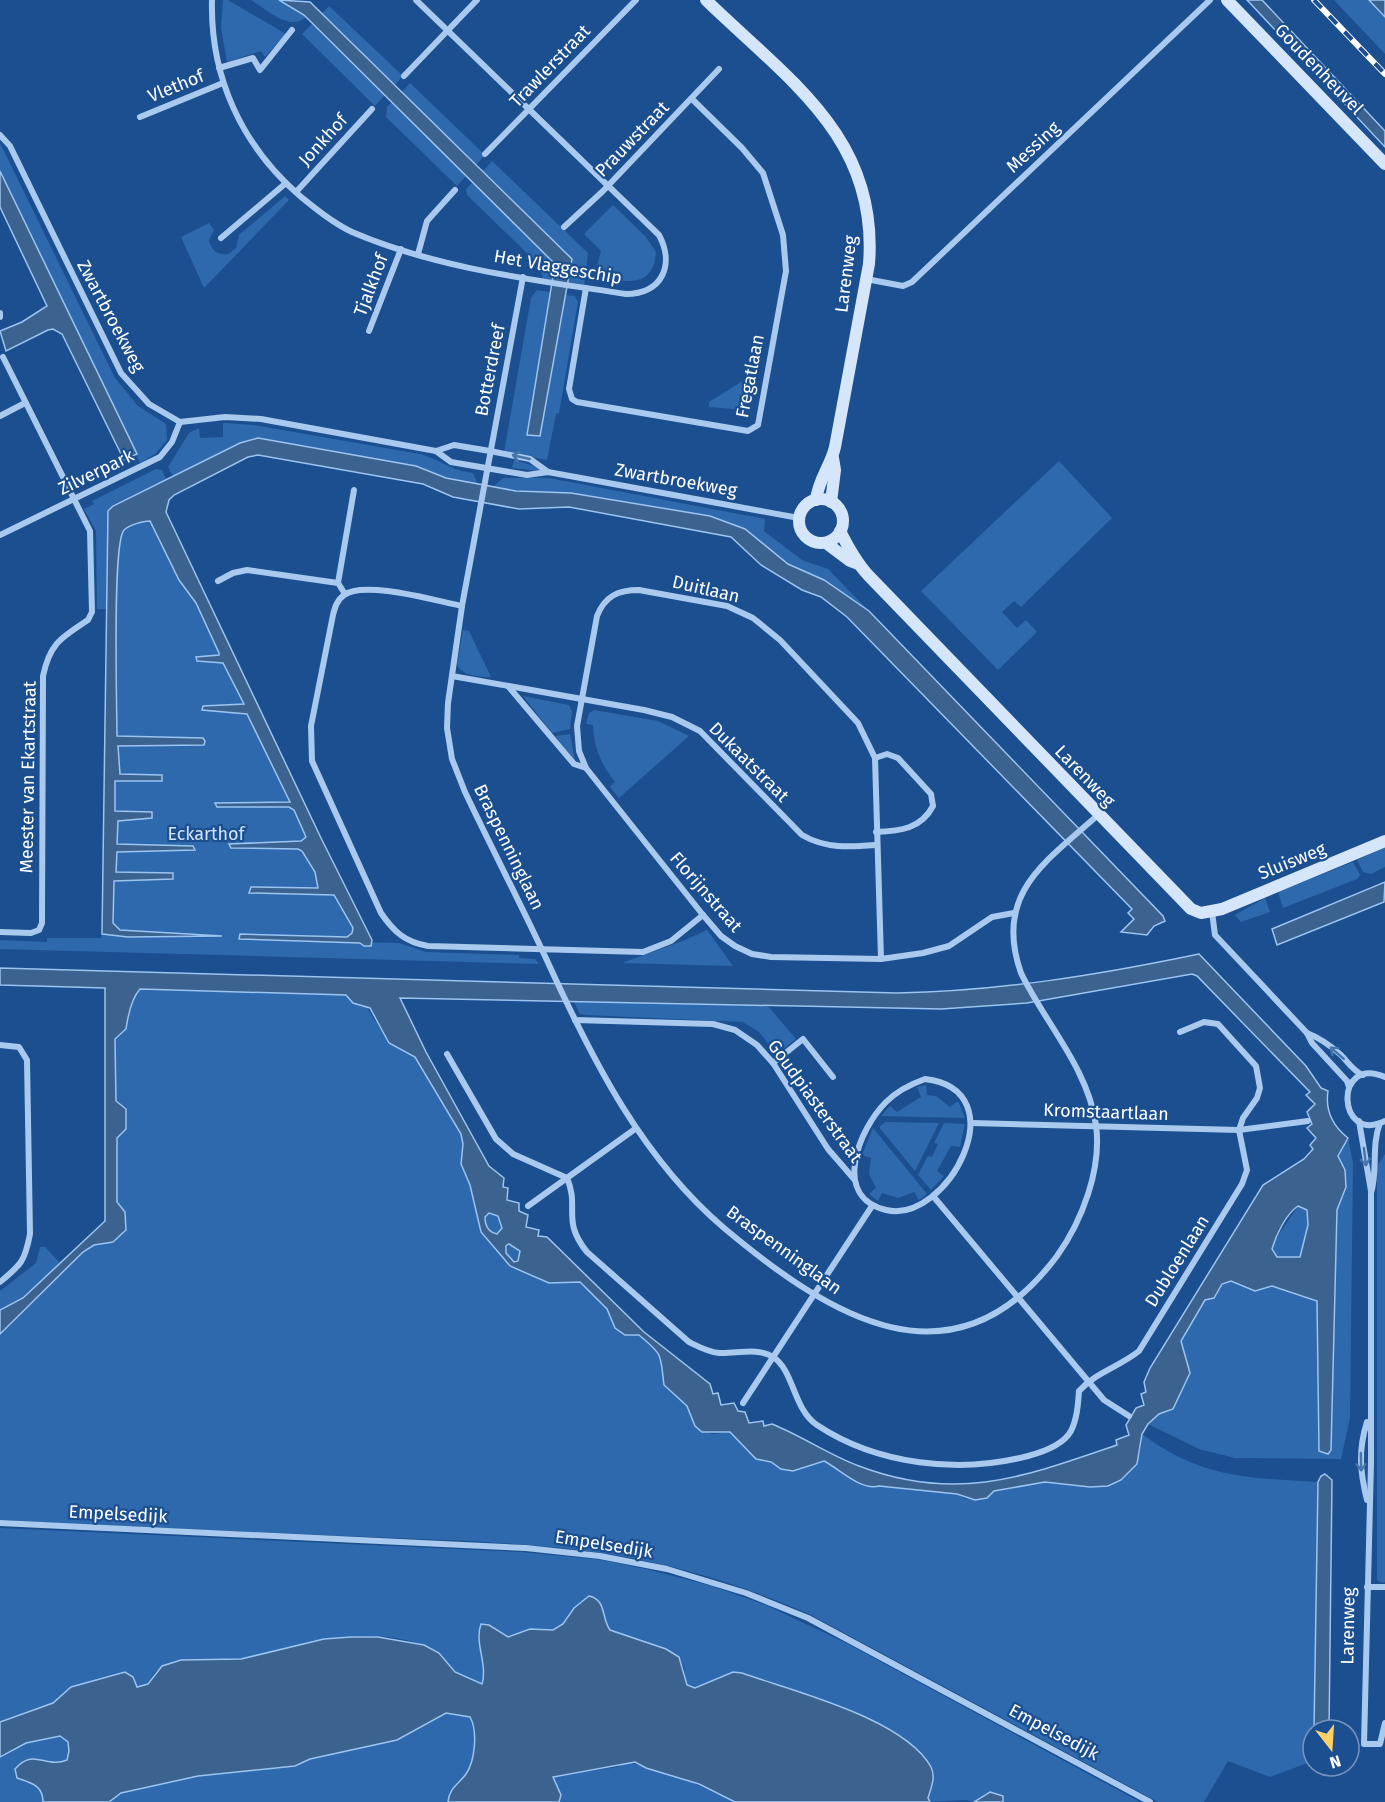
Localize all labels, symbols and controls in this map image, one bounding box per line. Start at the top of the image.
street label: Goudenheuvel [1270,19,1368,119]
street label: Trawlerstraat [505,20,595,112]
street label: Vlethof [145,64,209,107]
street label: Prauwstraat [590,96,674,181]
street label: Jonkhof [294,108,354,171]
street label: Messing [1002,116,1065,177]
street label: Larenweg [830,234,862,314]
street label: Het Vlaggeschip [492,245,624,289]
street label: Tjalkhof [349,249,394,319]
street label: Zwartbroekweg [72,256,150,376]
street label: Botterdreef [470,320,510,418]
street label: Fregatlaan [731,332,769,420]
street label: Zilverpark [55,444,138,500]
one-way arrow [512,451,531,463]
street label: Zwartbroekweg [613,458,740,502]
street label: Duitlaan [670,571,742,607]
street label: Meester van Ekartstraat [15,680,41,873]
street label: Dukaatstraat [704,717,794,807]
street label: Larenweg [1050,741,1120,812]
street label: Braspenninglaan [469,781,549,913]
park label: Eckarthof [167,823,247,845]
street label: Sluisweg [1255,837,1330,884]
street label: Florijnstraat [665,847,747,937]
street label: Goudpiasterstraat [763,1035,867,1167]
one-way arrow [1329,1046,1345,1059]
street label: Kromstaartlaan [1043,1099,1169,1125]
one-way arrow [1360,1147,1371,1166]
street label: Braspenninglaan [722,1201,846,1299]
street label: Dubloenlaan [1140,1211,1214,1311]
one-way arrow [1355,1452,1366,1472]
street label: Empelsedijk [68,1500,169,1528]
street label: Empelsedijk [553,1525,655,1563]
street label: Larenweg [1336,1586,1360,1665]
street label: Empelsedijk [1005,1699,1104,1765]
north arrow [1301,1718,1361,1778]
text: N [1327,1751,1343,1773]

